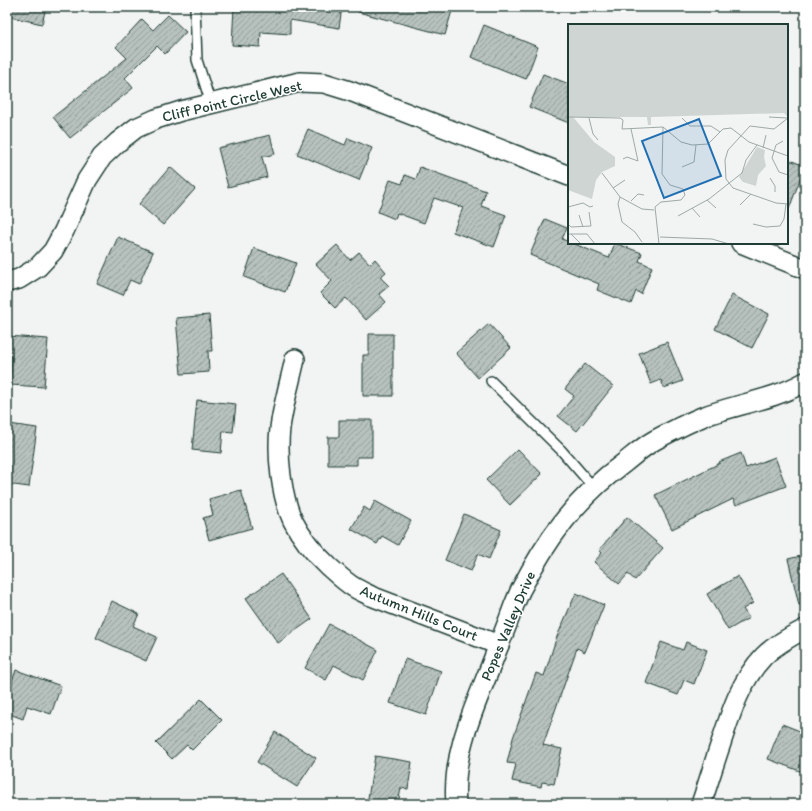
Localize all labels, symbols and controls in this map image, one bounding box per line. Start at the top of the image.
inset map [568,24,788,244]
street label: Cliff Point Circle West [160,76,304,126]
street label: Popes Valley Drive [477,568,539,684]
street label: Autumn Hills Court [357,581,481,645]

